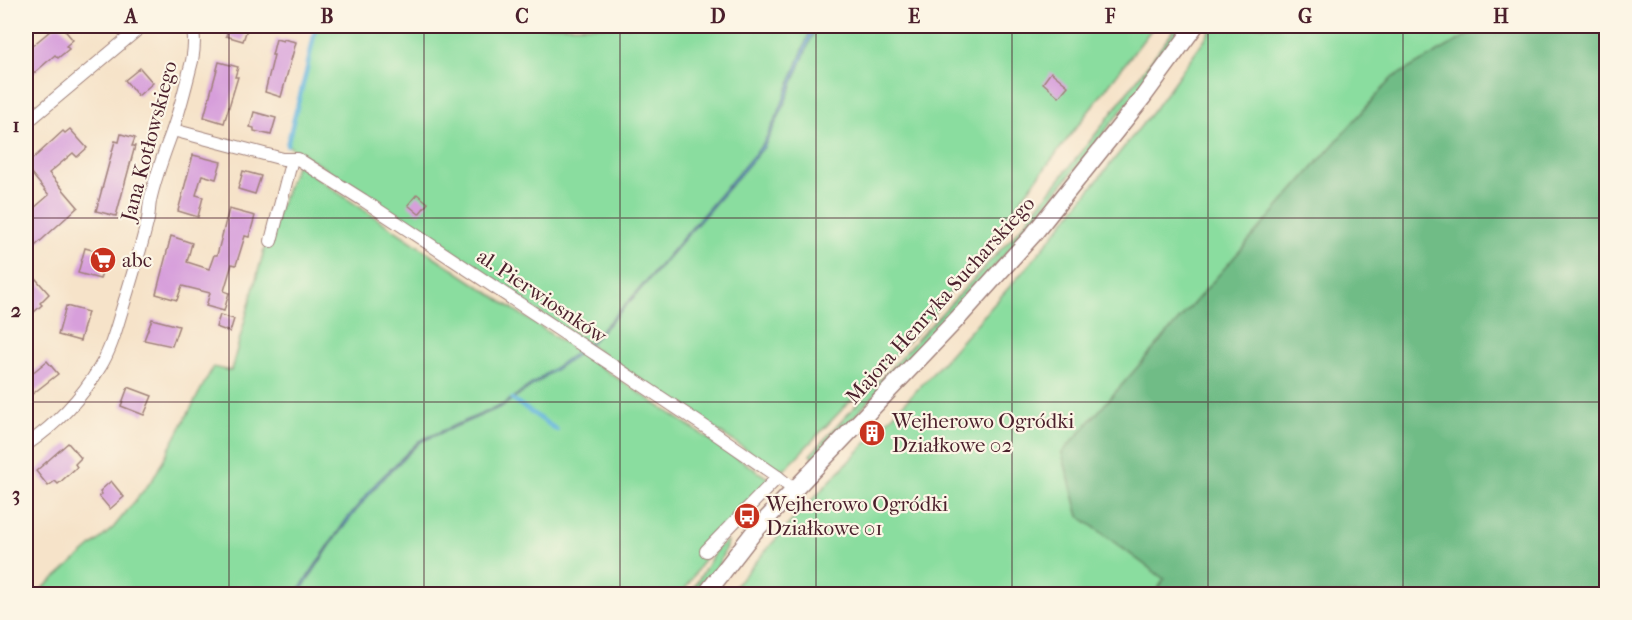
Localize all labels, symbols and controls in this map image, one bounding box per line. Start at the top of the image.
text: A [123,5,139,28]
text: B [320,5,334,28]
text: C [515,5,529,28]
text: D [710,5,726,28]
text: E [908,5,920,28]
text: F [1104,5,1116,28]
text: G [1298,5,1312,28]
text: H [1493,5,1509,28]
street label: Jana Kotłowskiego [116,58,182,226]
text: 1 [12,114,20,137]
street label: Majora Henryka Sucharskiego [841,191,1039,409]
street label: al. Pierwiosnków [473,244,612,349]
supermarket icon: abc [88,245,118,275]
place label: abc [122,248,152,272]
text: 2 [11,299,21,322]
place label: Wejherowo Ogródki Działkowe 02 [891,409,1074,457]
building icon: Wejherowo Ogródki Działkowe 02 [857,418,887,448]
text: 3 [12,483,20,506]
place label: Wejherowo Ogródki Działkowe 01 [765,492,948,540]
bus stop icon: Wejherowo Ogródki Działkowe 01 [732,501,762,531]

